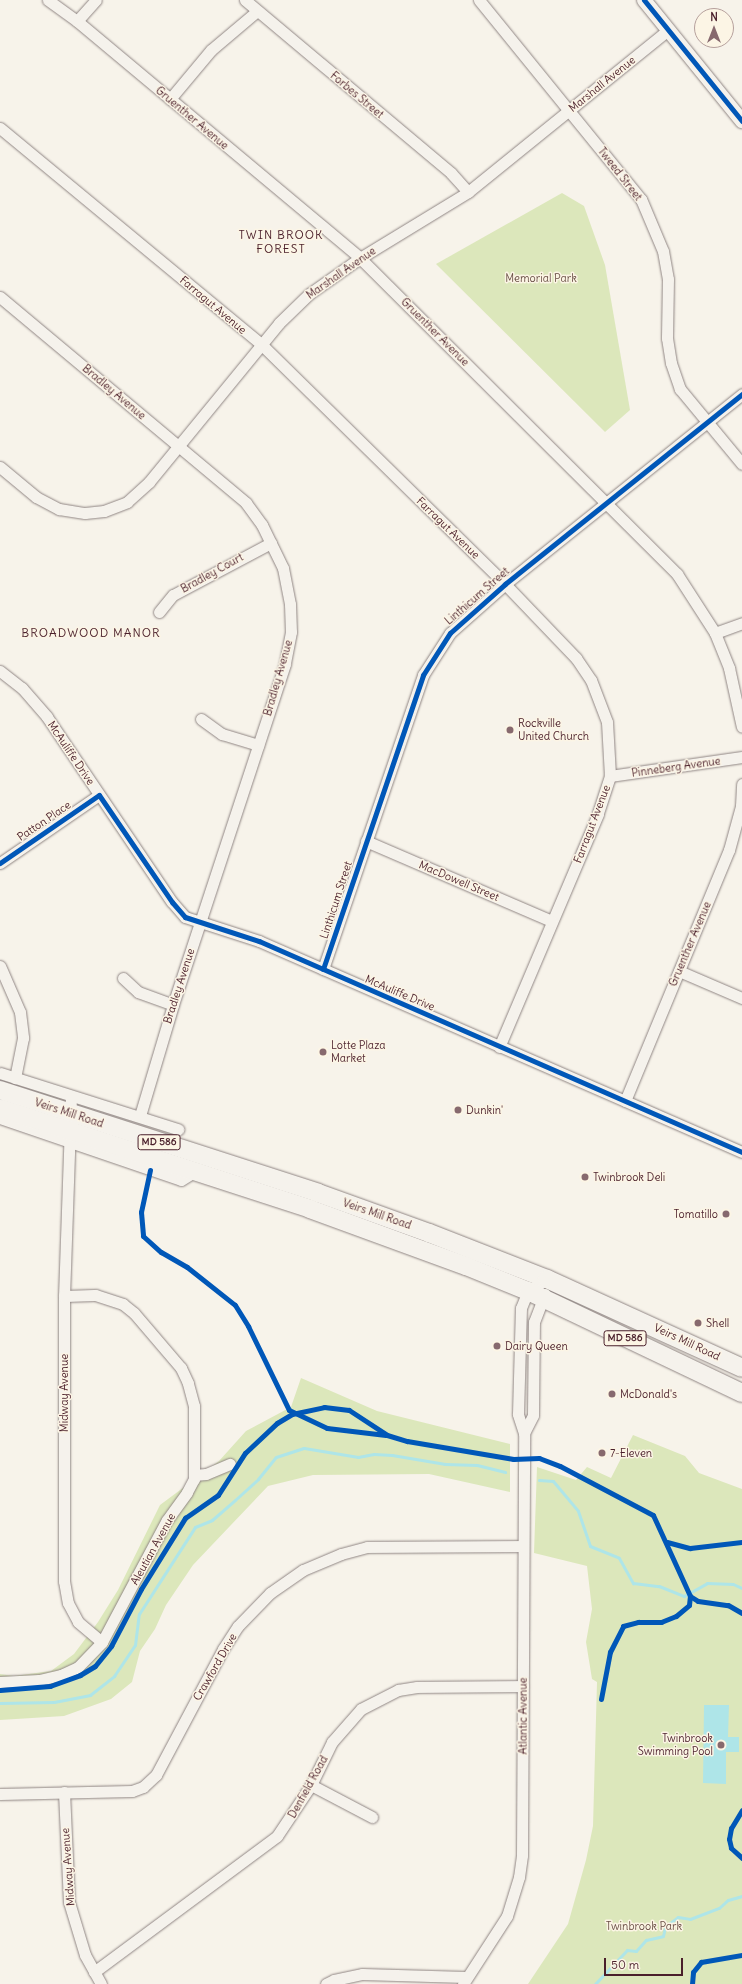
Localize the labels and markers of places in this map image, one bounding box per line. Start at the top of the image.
place label: Rockville United Church [518,717,589,743]
marker: Rockville United Church [505,725,515,735]
place label: Lotte Plaza Market [331,1039,386,1065]
marker: Lotte Plaza Market [318,1047,328,1057]
place label: Dunkin' [466,1103,503,1117]
marker: Dunkin' [453,1105,463,1115]
place label: Twinbrook Deli [593,1170,665,1184]
marker: Twinbrook Deli [580,1172,590,1182]
place label: Tomatillo [674,1207,718,1221]
marker: Tomatillo [721,1209,731,1219]
place label: Shell [706,1316,729,1330]
marker: Shell [693,1318,703,1328]
place label: Dairy Queen [505,1339,568,1353]
marker: Dairy Queen [492,1341,502,1351]
place label: McDonald's [620,1387,677,1401]
marker: McDonald's [607,1389,617,1399]
place label: 7-Eleven [610,1446,652,1460]
marker: 7-Eleven [597,1448,607,1458]
place label: Twinbrook Swimming Pool [638,1732,713,1758]
marker: Twinbrook Swimming Pool [716,1740,726,1750]

